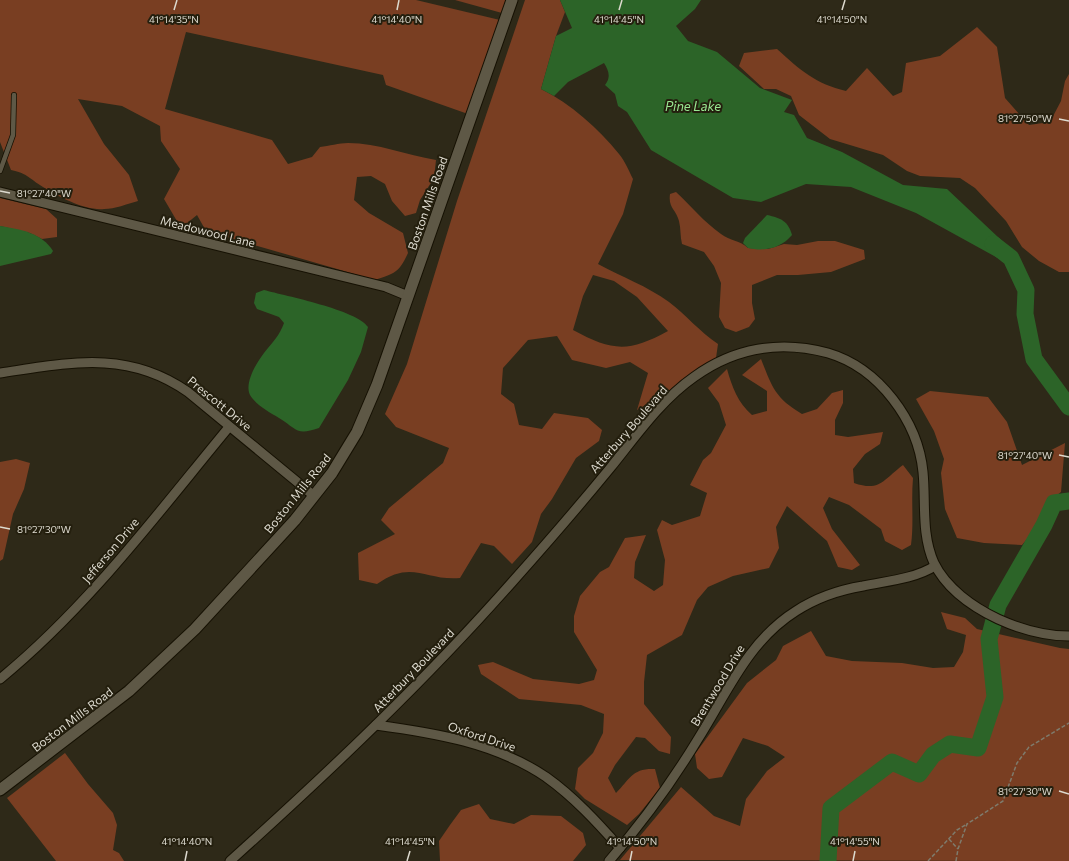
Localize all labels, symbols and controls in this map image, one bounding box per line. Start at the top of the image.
text: 41°14'35"N [149,13,199,25]
text: 41°14'40"N [372,13,422,25]
text: 41°14'45"N [594,13,644,25]
text: 41°14'50"N [817,13,867,25]
water label: Pine Lake [665,98,721,114]
text: 81°27'50"W [998,112,1052,124]
street label: Boston Mills Road [404,154,450,252]
text: 81°27'40"W [17,187,71,199]
street label: Meadowood Lane [159,212,257,250]
street label: Prescott Drive [185,373,255,433]
street label: Atterbury Boulevard [586,383,670,475]
text: 81°27'40"W [998,449,1052,461]
street label: Boston Mills Road [261,451,333,535]
street label: Jefferson Drive [79,515,142,586]
text: 81°27'30"W [17,523,71,535]
street label: Atterbury Boulevard [370,625,456,715]
street label: Brentwood Drive [687,642,747,728]
street label: Boston Mills Road [29,684,115,754]
street label: Oxford Drive [446,718,518,754]
text: 81°27'30"W [998,785,1052,797]
text: 41°14'40"N [162,835,212,847]
text: 41°14'45"N [385,835,435,847]
text: 41°14'50"N [607,835,657,847]
text: 41°14'55"N [830,835,880,847]

